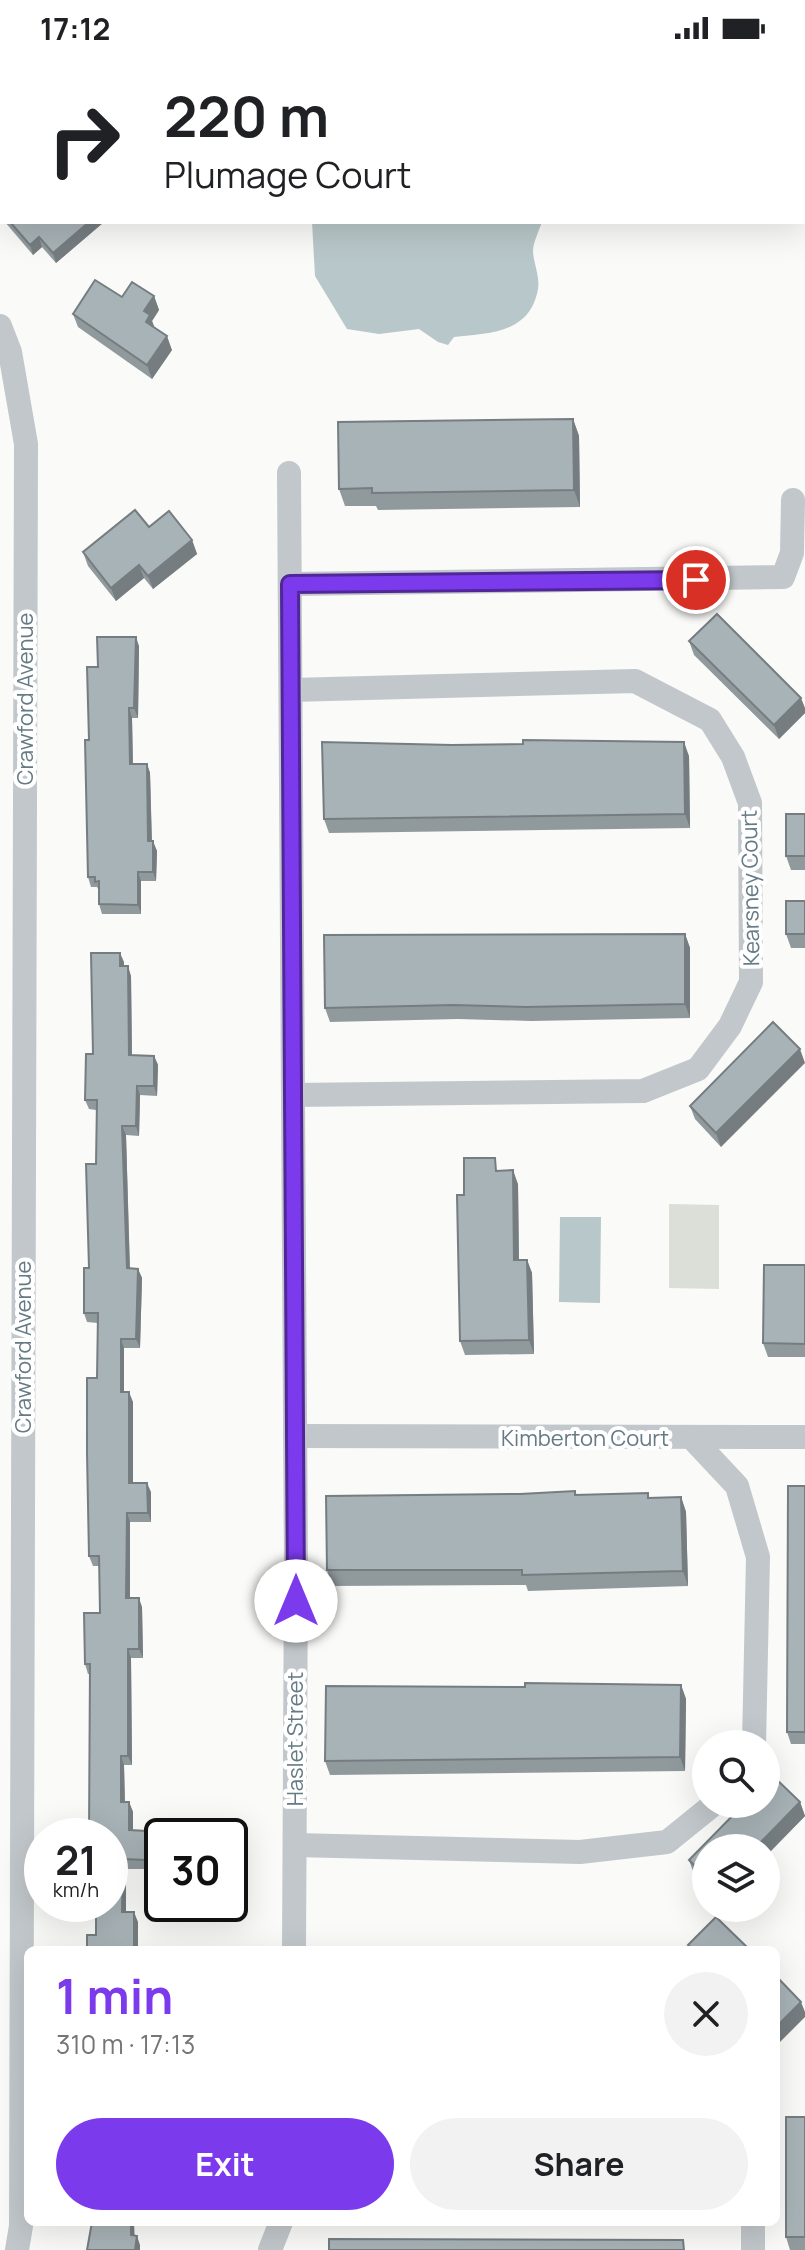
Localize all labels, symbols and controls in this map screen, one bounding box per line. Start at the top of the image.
text: 17:12 [40,8,110,49]
text: 220 m [164,77,329,154]
icon: right [32,88,136,192]
text: Plumage Court [164,150,411,199]
pin [662,546,730,614]
icon: arrive [674,558,718,602]
street label: Crawford Avenue [10,612,40,785]
street label: Kearsney Court [734,809,766,966]
street label: Crawford Avenue [8,1260,38,1433]
street label: Kimberton Court [501,1423,669,1453]
position arrow [254,1559,338,1643]
street label: Haslet Street [280,1671,310,1806]
map controls [692,1730,780,1922]
button: search [692,1730,780,1818]
speed limit sign: 30 [144,1818,248,1922]
text: 21 [55,1832,97,1887]
button: layers [692,1834,780,1922]
text: km/h [53,1876,99,1903]
text: 1 min [56,1963,173,2028]
button: close [664,1972,748,2056]
text: 310 m · 17:13 [56,2026,195,2062]
button: Exit [56,2118,394,2210]
button: Share [410,2118,748,2210]

